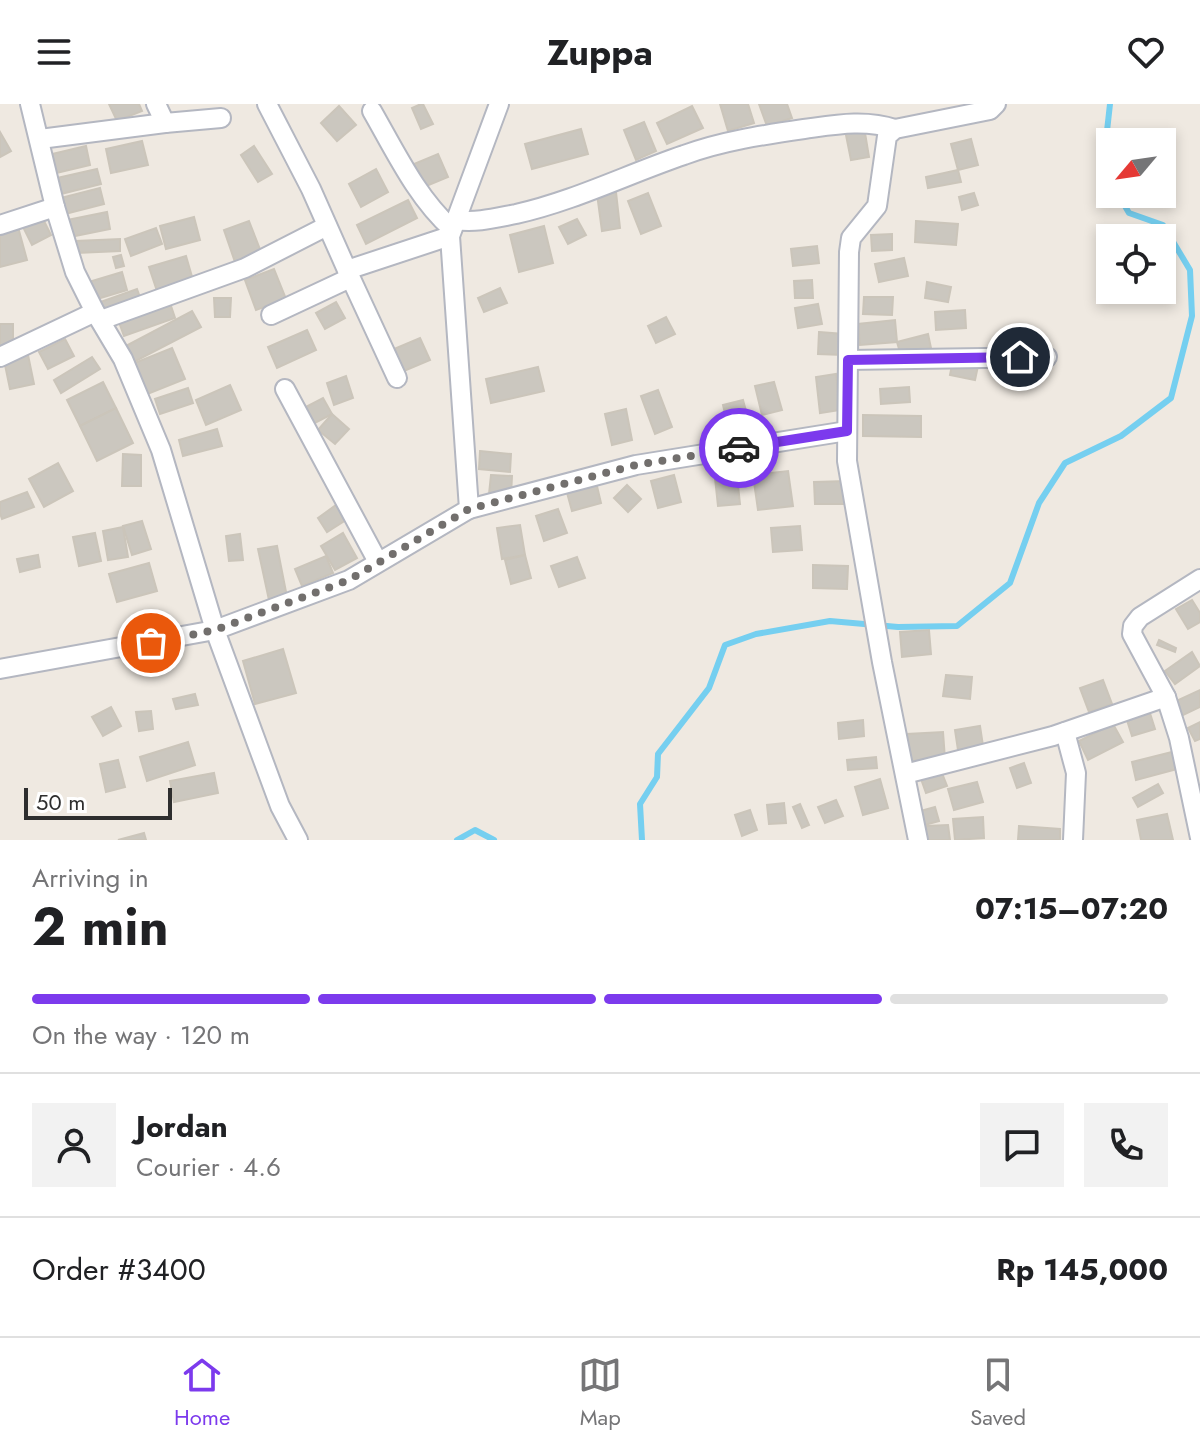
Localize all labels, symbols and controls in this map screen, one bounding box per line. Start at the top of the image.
text: Zuppa [547,26,653,78]
icon: menu [32,30,76,74]
icon: heart [1124,30,1168,74]
north arrow [1096,128,1176,208]
map controls [1096,128,1176,304]
button: locate [1096,224,1176,304]
pin [986,323,1054,391]
icon: home [998,335,1042,379]
courier [699,408,779,488]
icon: car [717,426,761,470]
pin [117,609,185,677]
icon: bag [129,621,173,665]
scale bar [24,784,172,820]
text: 50 m [36,786,85,818]
text: Arriving in [32,859,149,897]
text: 07:15–07:20 [975,887,1168,930]
text: 2 min [32,889,169,965]
text: On the way · 120 m [32,1016,250,1054]
button: person [32,1103,116,1187]
button: chat [980,1103,1064,1187]
button: phone [1084,1103,1168,1187]
text: Jordan [136,1105,228,1148]
text: Courier · 4.6 [136,1148,281,1186]
text: Order #3400 [32,1248,206,1291]
text: Rp 145,000 [996,1248,1168,1291]
tab: Home [174,1353,230,1433]
tab: Map [578,1353,622,1433]
tab: Saved [970,1353,1026,1433]

